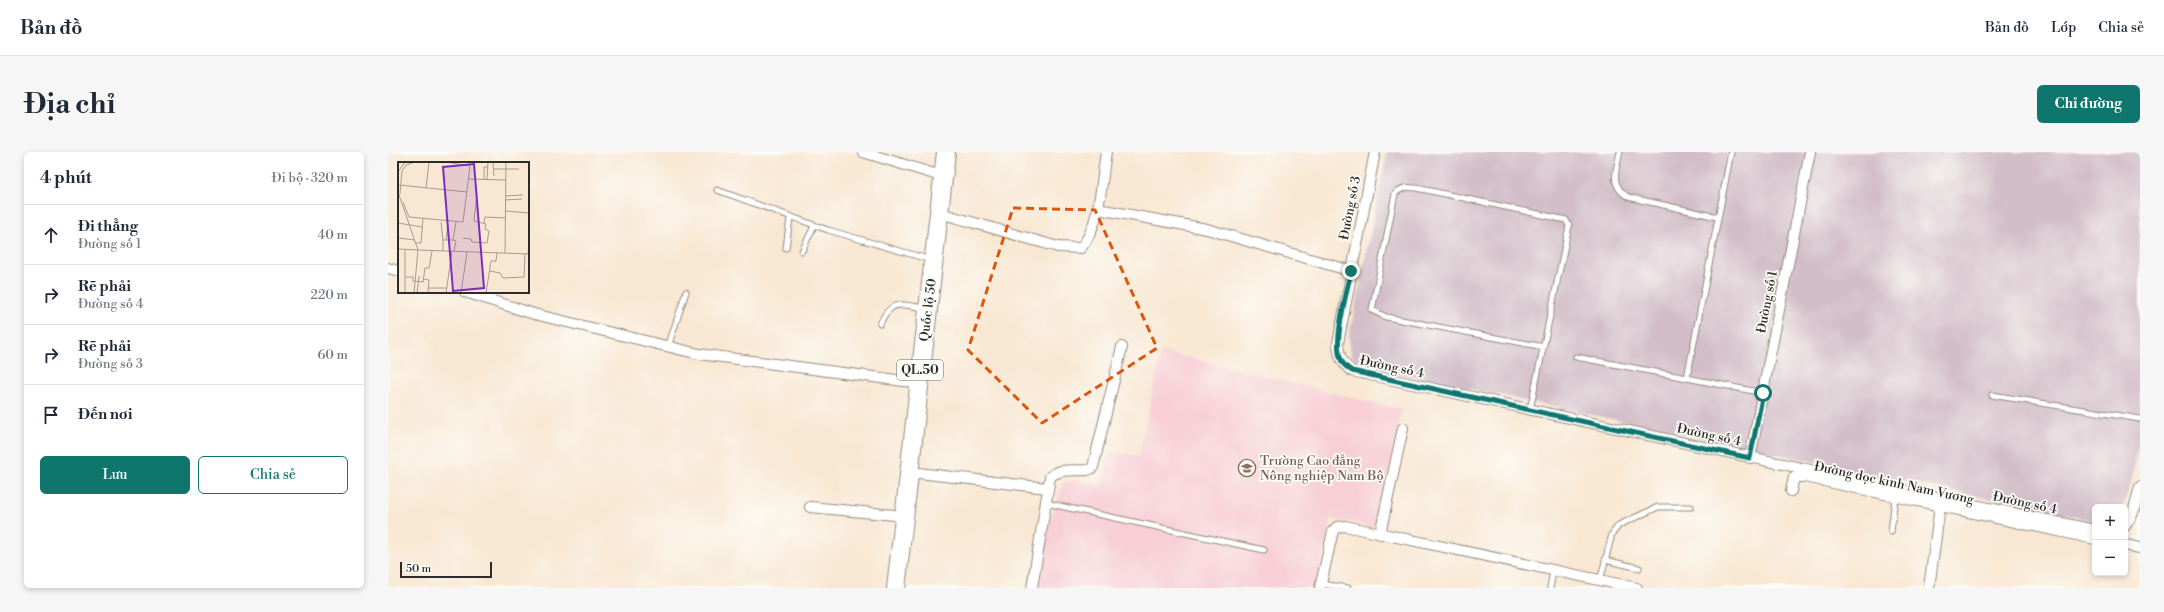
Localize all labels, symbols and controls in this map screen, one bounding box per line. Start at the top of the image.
text: Bản đồ [20,16,82,40]
text: Bản đồ [1985,19,2029,37]
text: Lớp [2051,19,2076,37]
text: Chia sẻ [2098,19,2144,37]
button: Chỉ đường [2037,85,2140,123]
text: Địa chỉ [24,87,116,122]
inset map [398,162,529,293]
text: 4 phút [40,167,92,189]
text: Đi bộ · 320 m [271,170,348,186]
street label: Đường số 3 [1336,175,1364,241]
text: Đi thẳng [78,217,138,236]
icon: ahead [40,224,62,246]
text: 40 m [318,227,348,243]
text: Đường số 1 [78,236,141,252]
route end [1342,262,1360,280]
street label: Đường số 1 [1753,269,1781,335]
text: Rẽ phải [78,277,131,296]
street label: Quốc lộ 50 [916,277,940,343]
icon: right [40,284,62,306]
text: 220 m [310,287,348,303]
text: Đường số 4 [78,296,143,312]
text: Rẽ phải [78,337,131,356]
icon: right [40,344,62,366]
text: 60 m [317,347,348,363]
street label: Đường số 4 [1358,352,1426,382]
text: Đường số 3 [78,356,143,372]
road number: QL.50 [897,360,943,380]
route start [1754,384,1772,402]
icon: arrive [40,404,62,426]
text: Đến nơi [78,405,132,424]
street label: Đường số 4 [1675,420,1743,450]
place label: Trường Cao đẳng Nông nghiệp Nam Bộ [1260,453,1384,484]
button: Lưu [40,456,190,494]
button: Chia sẻ [198,456,348,494]
school or university icon: Trường Cao đẳng Nông nghiệp Nam Bộ [1237,458,1257,478]
street label: Đường dọc kinh Nam Vương [1813,458,1976,508]
street label: Đường số 4 [1991,488,2059,518]
map controls [2092,504,2128,576]
button: + [2092,504,2128,540]
button: − [2092,540,2128,576]
scale bar [400,560,492,579]
text: 50 m [406,562,431,576]

